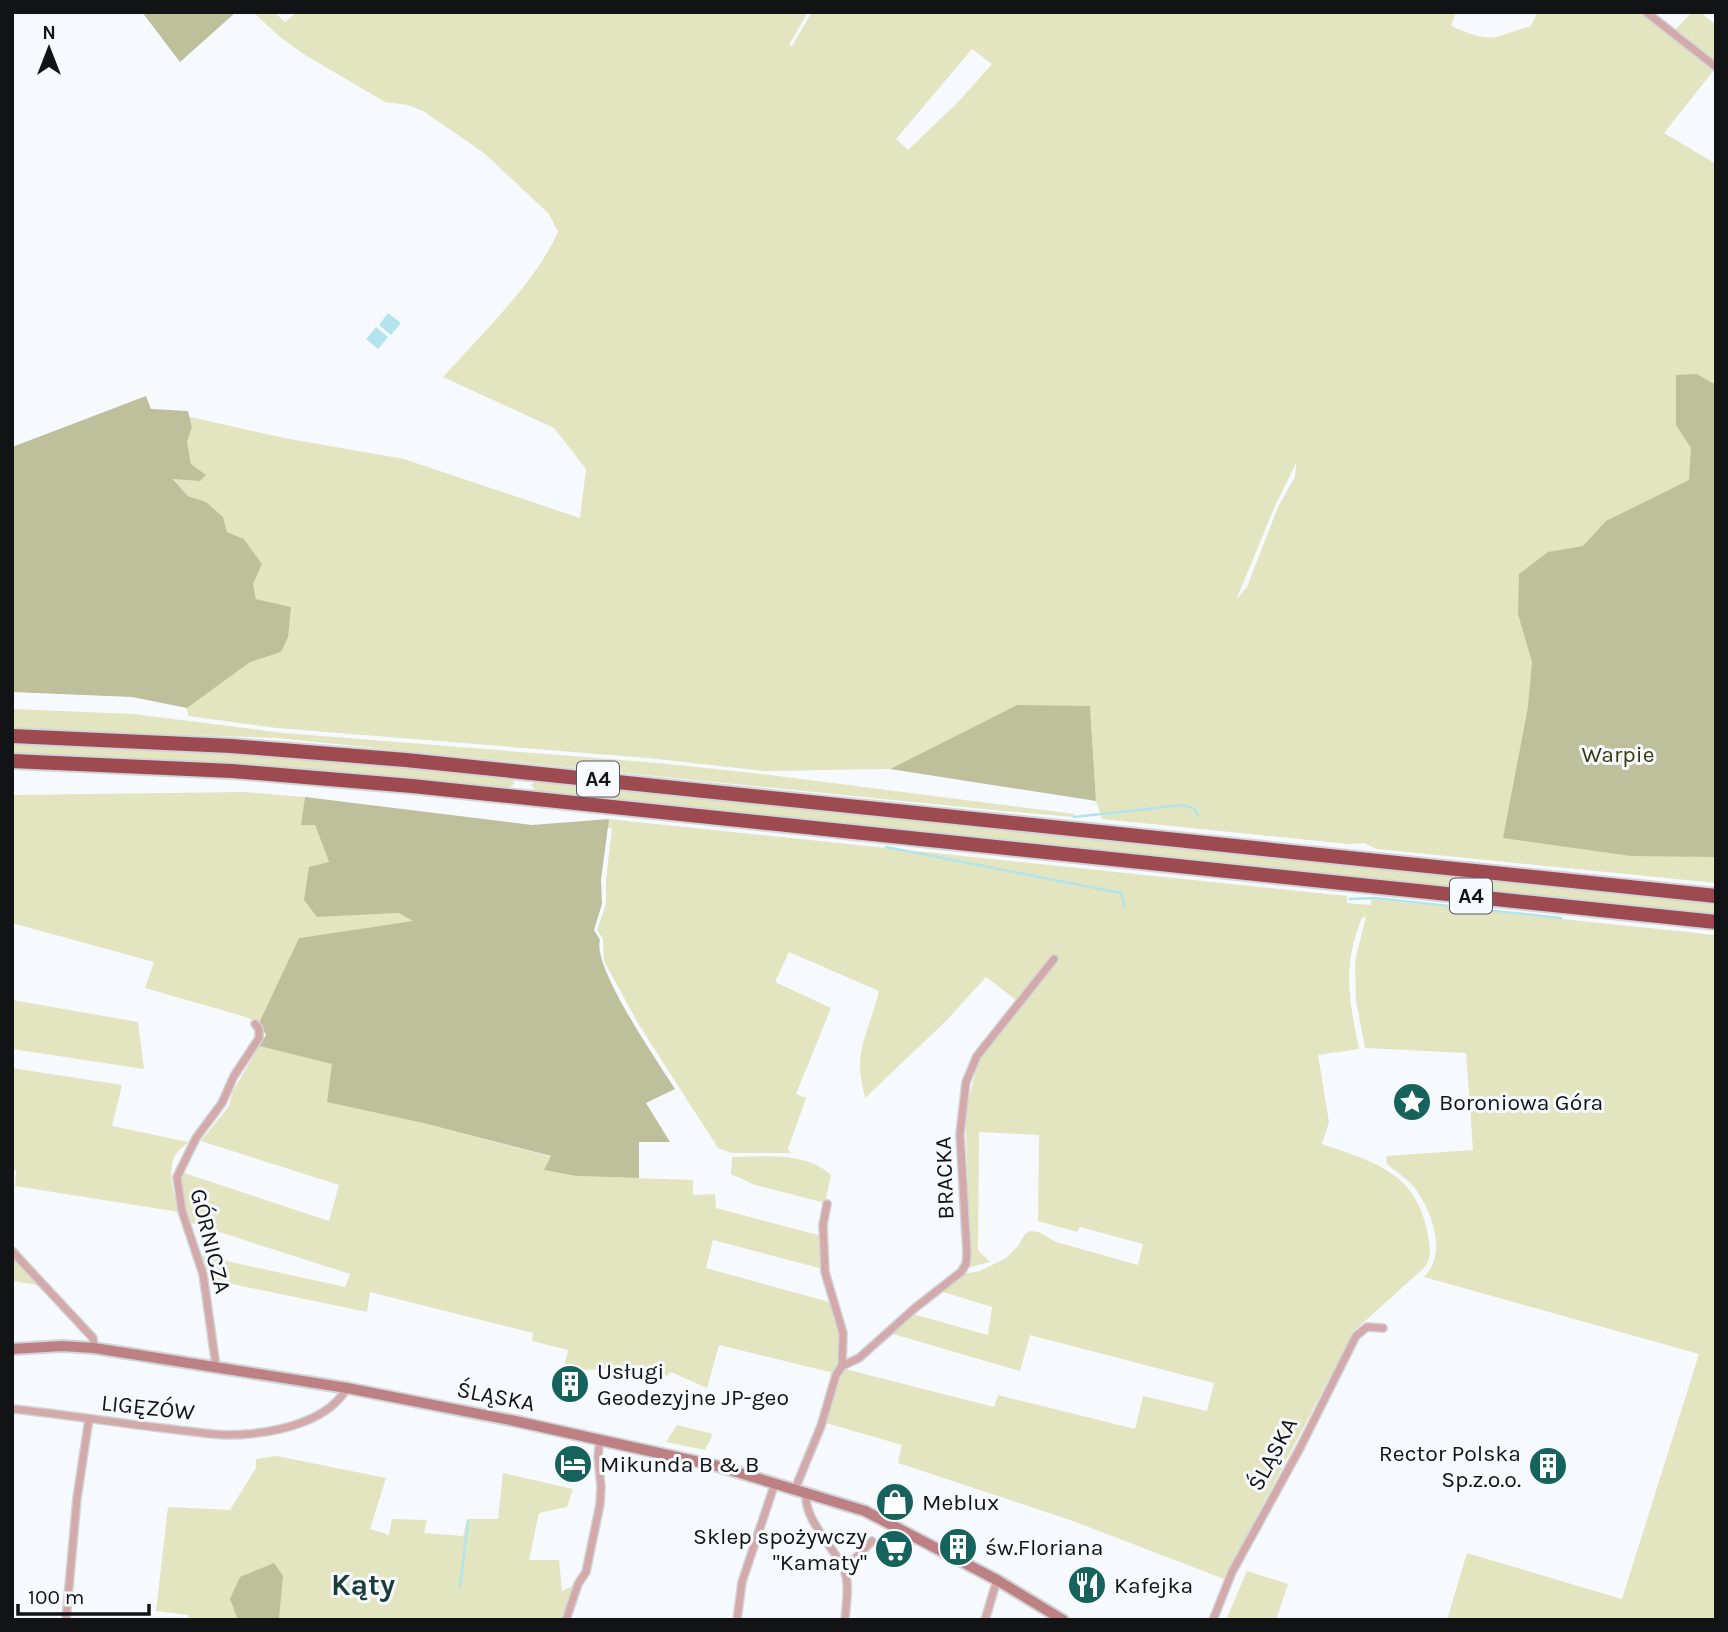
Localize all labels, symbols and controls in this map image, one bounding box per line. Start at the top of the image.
north arrow [14,14,84,84]
text: N [42,22,56,44]
park label: Warpie [1582,741,1654,768]
road number: A4 [577,762,619,796]
road number: A4 [1450,878,1492,914]
place icon: Boroniowa Góra [1391,1081,1433,1123]
place label: Boroniowa Góra [1439,1089,1603,1116]
street label: BRACKA [930,1136,959,1220]
street label: GÓRNICZA [184,1186,237,1296]
place label: Usługi Geodezyjne JP-geo [597,1358,789,1411]
building icon: Usługi Geodezyjne JP-geo [549,1363,591,1405]
street label: ŚLĄSKA [455,1376,537,1417]
street label: LIGĘZÓW [100,1389,197,1426]
street label: ŚLĄSKA [1242,1413,1303,1495]
place label: Rector Polska Sp.z.o.o. [1379,1440,1521,1493]
hotel icon: Mikunda B & B [552,1443,594,1485]
building icon: Rector Polska Sp.z.o.o. [1527,1445,1569,1487]
place label: Mikunda B & B [600,1451,759,1478]
shop icon: Meblux [874,1481,916,1523]
place label: Meblux [922,1489,999,1516]
place label: Sklep spożywczy "Kamaty" [693,1523,867,1576]
building icon: św.Floriana [937,1526,979,1568]
supermarket icon: Sklep spożywczy "Kamaty" [873,1528,915,1570]
place label: św.Floriana [985,1534,1103,1561]
restaurant icon: Kafejka [1066,1564,1108,1606]
district label: Kąty [331,1567,395,1603]
scale bar [18,1572,149,1616]
place label: Kafejka [1114,1572,1193,1599]
text: 100 m [28,1585,85,1609]

